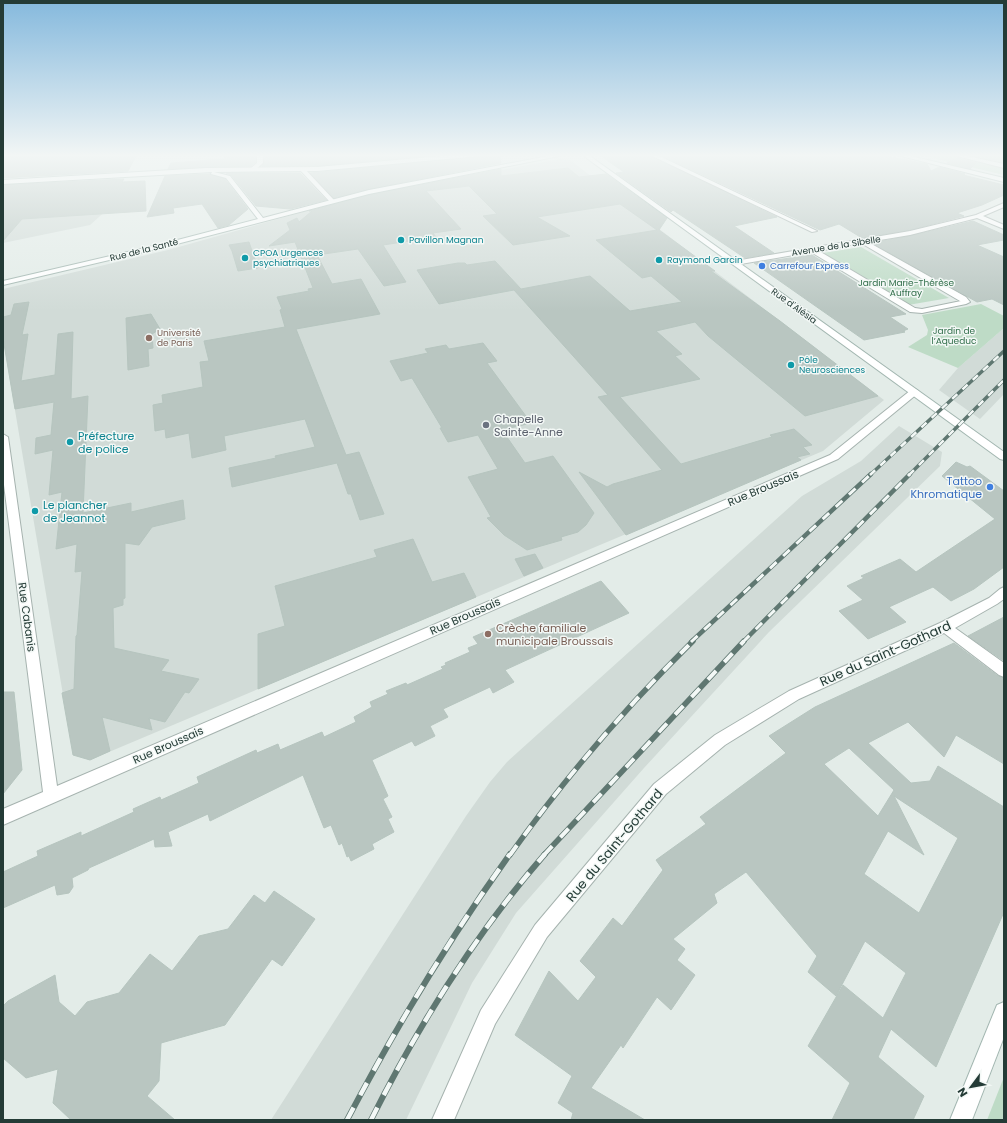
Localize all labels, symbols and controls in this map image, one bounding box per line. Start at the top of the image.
street label: Avenue de la Sibelle [791,233,882,259]
place label: Pavillon Magnan [409,234,484,246]
marker: Pavillon Magnan [396,235,406,245]
street label: Rue de la Santé [109,236,180,264]
place label: CPOA Urgences psychiatriques [253,247,324,269]
marker: CPOA Urgences psychiatriques [240,253,250,263]
place label: Raymond Garcin [667,254,743,266]
marker: Raymond Garcin [654,255,664,265]
place label: Carrefour Express [770,260,849,272]
marker: Carrefour Express [757,261,767,271]
park label: Jardin Marie-Thérèse Auffray [858,277,954,299]
street label: Rue d'Alésia [769,285,819,327]
park label: Jardin de l’Aqueduc [932,325,977,347]
place label: Université de Paris [157,327,201,349]
marker: Université de Paris [144,333,154,343]
place label: Pôle Neurosciences [799,354,866,376]
marker: Pôle Neurosciences [786,360,796,370]
place label: Chapelle Sainte-Anne [494,411,563,440]
marker: Chapelle Sainte-Anne [481,420,491,430]
place label: Préfecture de police [78,428,135,457]
marker: Préfecture de police [65,437,75,447]
street label: Rue Broussais [725,466,801,510]
place label: Tattoo Khromatique [910,473,982,502]
marker: Tattoo Khromatique [985,482,995,492]
place label: Le plancher de Jeannot [43,497,107,526]
marker: Le plancher de Jeannot [30,506,40,516]
street label: Rue Cabanis [14,581,40,653]
street label: Rue Broussais [427,593,503,639]
street label: Rue du Saint-Gothard [816,616,954,691]
place label: Crèche familiale municipale Broussais [496,620,613,649]
marker: Crèche familiale municipale Broussais [483,629,493,639]
street label: Rue Broussais [130,722,206,768]
street label: Rue du Saint-Gothard [561,785,667,906]
north arrow [951,1067,991,1107]
text: N [954,1085,971,1100]

